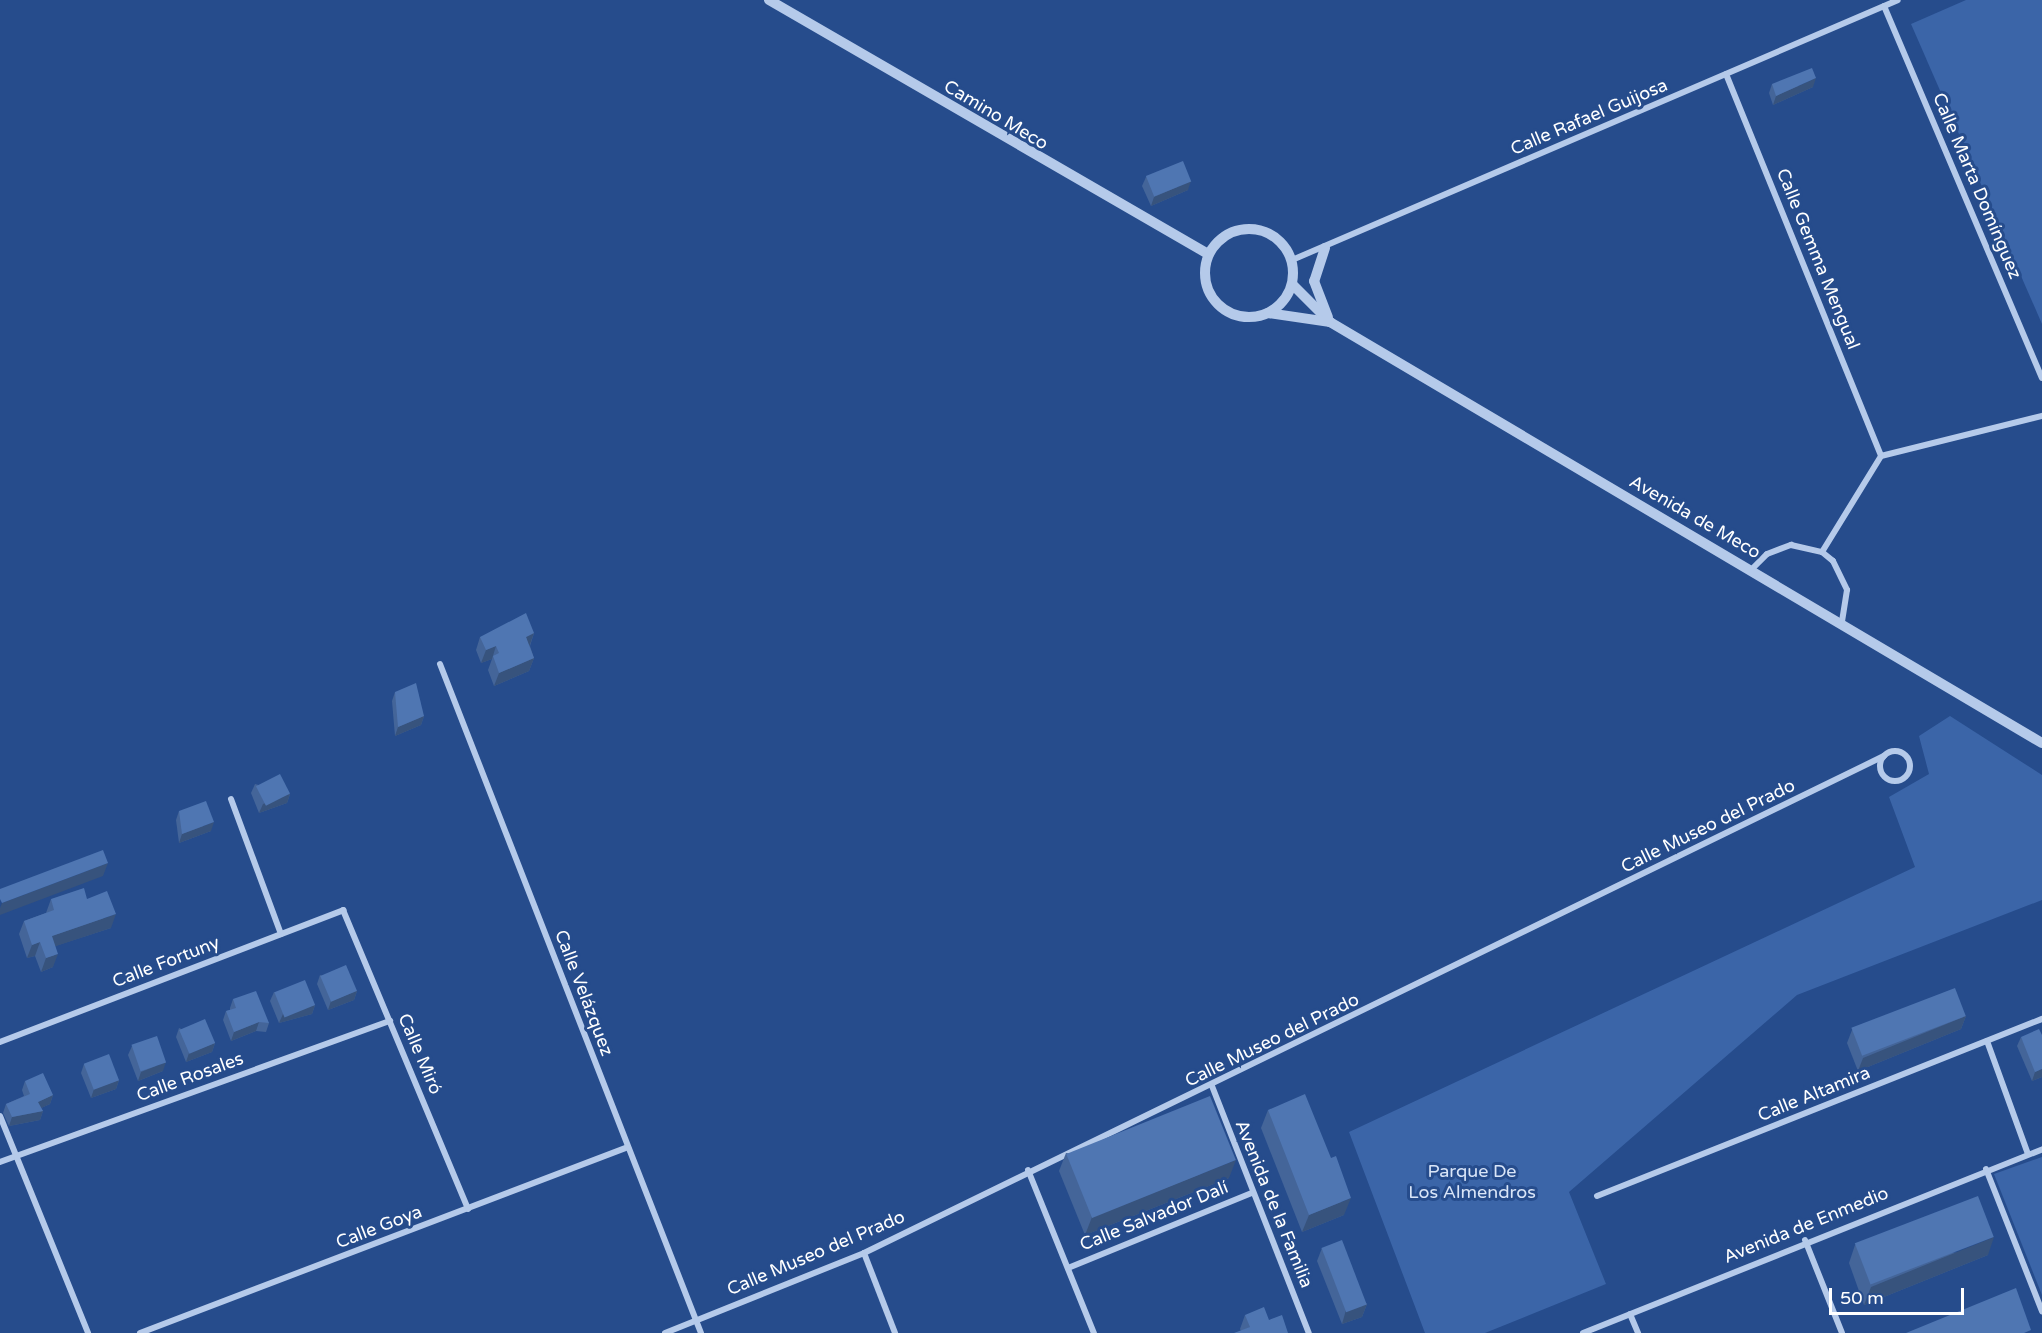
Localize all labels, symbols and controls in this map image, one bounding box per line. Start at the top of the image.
street label: Calle Rafael Guijosa [1507,74,1671,160]
street label: Camino Meco [940,75,1052,155]
street label: Calle Marta Domínguez [1928,90,2026,282]
street label: Calle Gemma Mengual [1772,165,1864,353]
street label: Avenida de Meco [1626,471,1764,563]
street label: Calle Museo del Prado [1617,774,1799,878]
street label: Calle Velázquez [550,927,618,1059]
street label: Calle Fortuny [109,932,223,992]
street label: Calle Museo del Prado [1181,988,1363,1092]
street label: Calle Miró [393,1010,447,1098]
street label: Calle Rosales [134,1048,246,1106]
street label: Calle Altamira [1755,1062,1873,1126]
street label: Avenida de la Familia [1230,1117,1318,1291]
park label: Parque De Los Almendros [1408,1161,1536,1204]
street label: Calle Salvador Dalí [1077,1176,1231,1256]
street label: Avenida de Enmedio [1720,1182,1892,1268]
street label: Calle Goya [333,1201,425,1253]
street label: Calle Museo del Prado [724,1206,908,1300]
scale bar [1832,1276,1967,1314]
text: 50 m [1840,1287,1884,1309]

